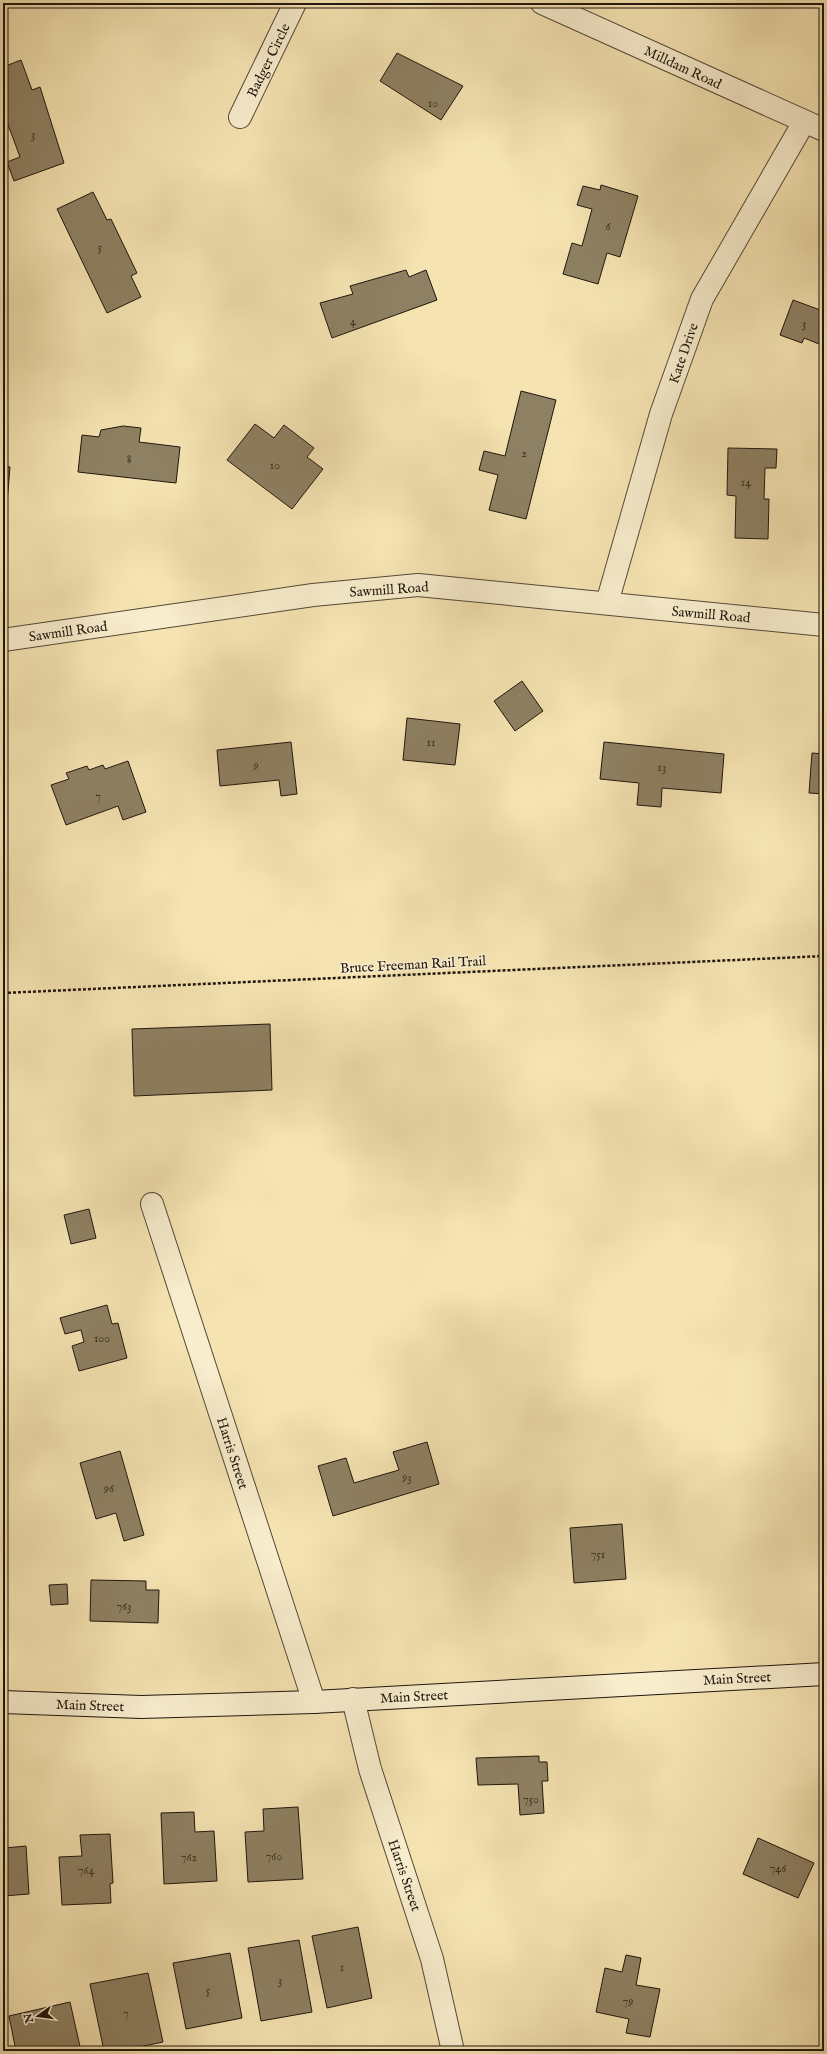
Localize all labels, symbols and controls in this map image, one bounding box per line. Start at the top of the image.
street label: Badger Circle [243,20,295,100]
street label: Milldam Road [641,42,725,94]
house number: 10 [428,96,438,111]
house number: 3 [31,127,35,142]
house number: 6 [605,219,611,234]
house number: 5 [98,240,103,255]
house number: 4 [350,314,356,329]
house number: 3 [802,316,806,331]
street label: Kate Drive [665,320,703,386]
house number: 2 [521,446,527,461]
house number: 8 [127,452,132,467]
house number: 10 [270,458,280,473]
house number: 14 [741,475,751,490]
street label: Sawmill Road [349,578,430,602]
street label: Sawmill Road [671,603,752,627]
street label: Sawmill Road [28,617,109,646]
house number: 11 [427,735,435,750]
house number: 9 [252,758,259,773]
house number: 13 [658,760,666,775]
house number: 7 [95,789,101,804]
street label: Bruce Freeman Rail Trail [339,952,487,978]
house number: 100 [94,1331,110,1346]
street label: Harris Street [212,1415,252,1492]
house number: 93 [401,1470,412,1485]
house number: 96 [103,1481,115,1496]
house number: 751 [591,1547,605,1562]
house number: 763 [116,1599,132,1614]
street label: Main Street [702,1668,772,1690]
street label: Main Street [379,1686,449,1708]
street label: Main Street [56,1696,125,1716]
house number: 750 [523,1792,539,1807]
street label: Harris Street [383,1837,425,1914]
house number: 760 [266,1849,282,1864]
house number: 762 [181,1850,198,1865]
house number: 746 [770,1861,787,1876]
house number: 764 [78,1863,94,1878]
house number: 1 [340,1960,344,1975]
house number: 3 [278,1973,282,1988]
house number: 5 [206,1983,211,1998]
house number: 79 [623,1994,633,2009]
north arrow [18,1996,58,2036]
house number: 7 [123,2006,129,2021]
text: N [21,2011,37,2025]

